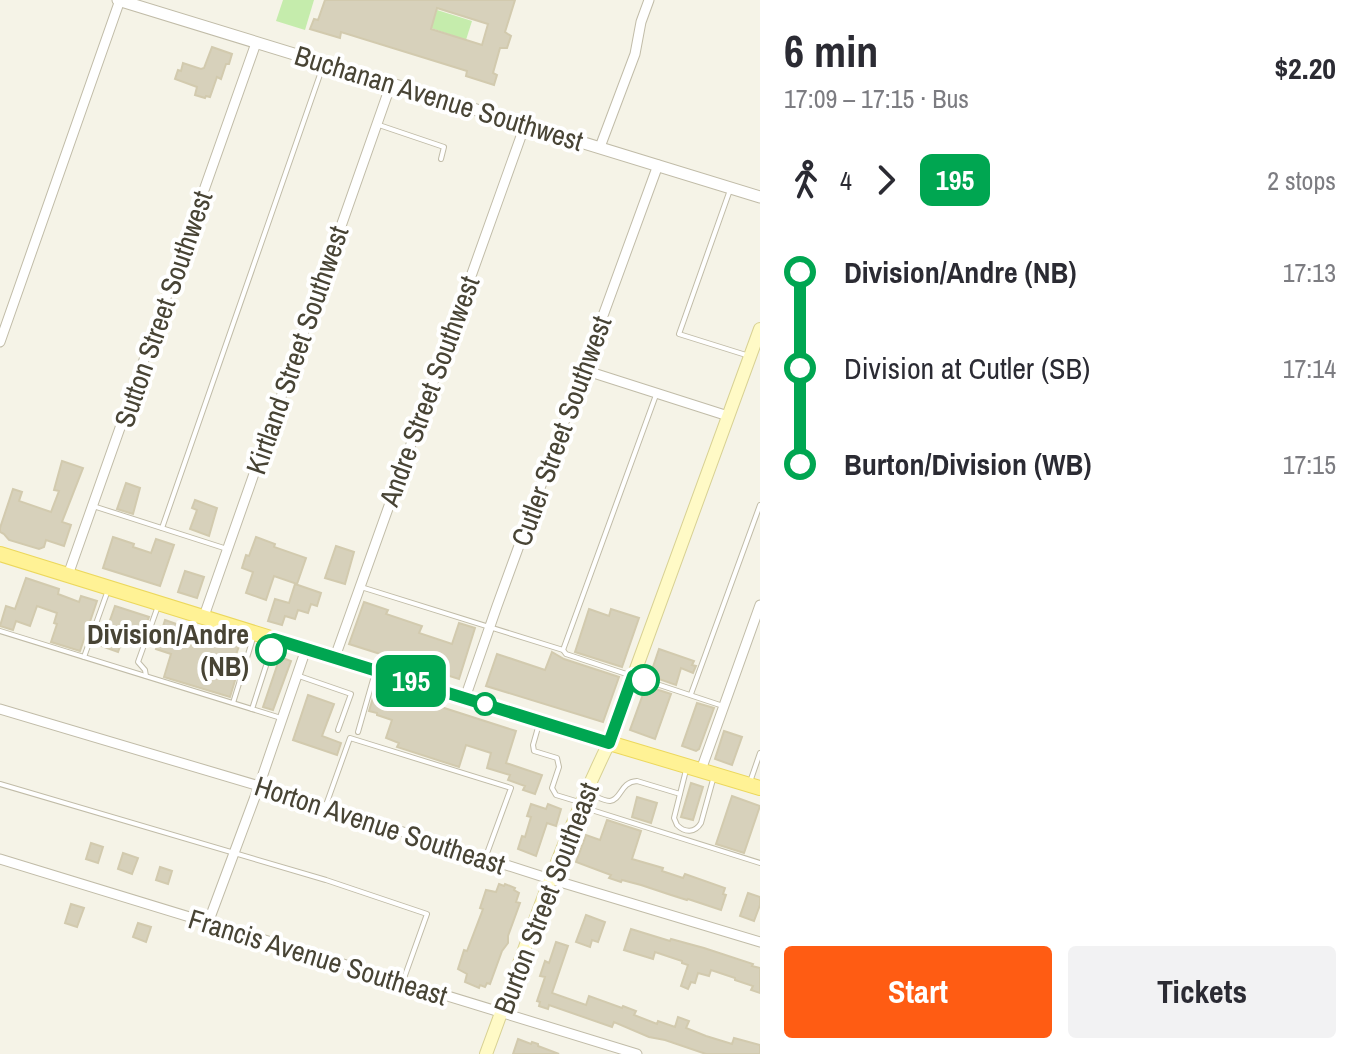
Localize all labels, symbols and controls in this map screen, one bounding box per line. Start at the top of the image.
text: 6 min [784,21,878,81]
street label: Buchanan Avenue Southwest [290,36,588,160]
text: $2.20 [1274,48,1336,88]
text: 17:09 – 17:15 · Bus [784,81,969,116]
icon: walk [784,158,828,202]
icon: forward [864,158,908,202]
text: 195 [936,161,974,199]
text: 4 [840,163,852,198]
text: 2 stops [1267,163,1336,198]
street label: Sutton Street Southwest [105,186,221,432]
street label: Kirtland Street Southwest [237,221,357,479]
text: Division/Andre (NB) [844,252,1076,292]
text: 17:13 [1283,255,1336,290]
street label: Andre Street Southwest [369,271,488,512]
street label: Cutler Street Southwest [502,311,620,551]
text: Division at Cutler (SB) [844,348,1090,388]
text: 17:14 [1283,351,1336,386]
text: Burton/Division (WB) [844,444,1091,484]
text: 17:15 [1283,447,1336,482]
place label: Division/Andre (NB) [87,615,249,685]
marker: Division/Andre (NB) [256,635,286,665]
line badge: 195 [365,655,457,707]
text: 195 [392,662,430,700]
unlabelled marker [629,665,659,695]
unlabelled marker [474,693,496,715]
street label: Horton Avenue Southeast [250,767,510,883]
street label: Burton Street Southeast [484,777,608,1019]
street label: Francis Avenue Southeast [184,900,452,1014]
button: Start [784,946,1052,1038]
button: Tickets [1068,946,1336,1038]

